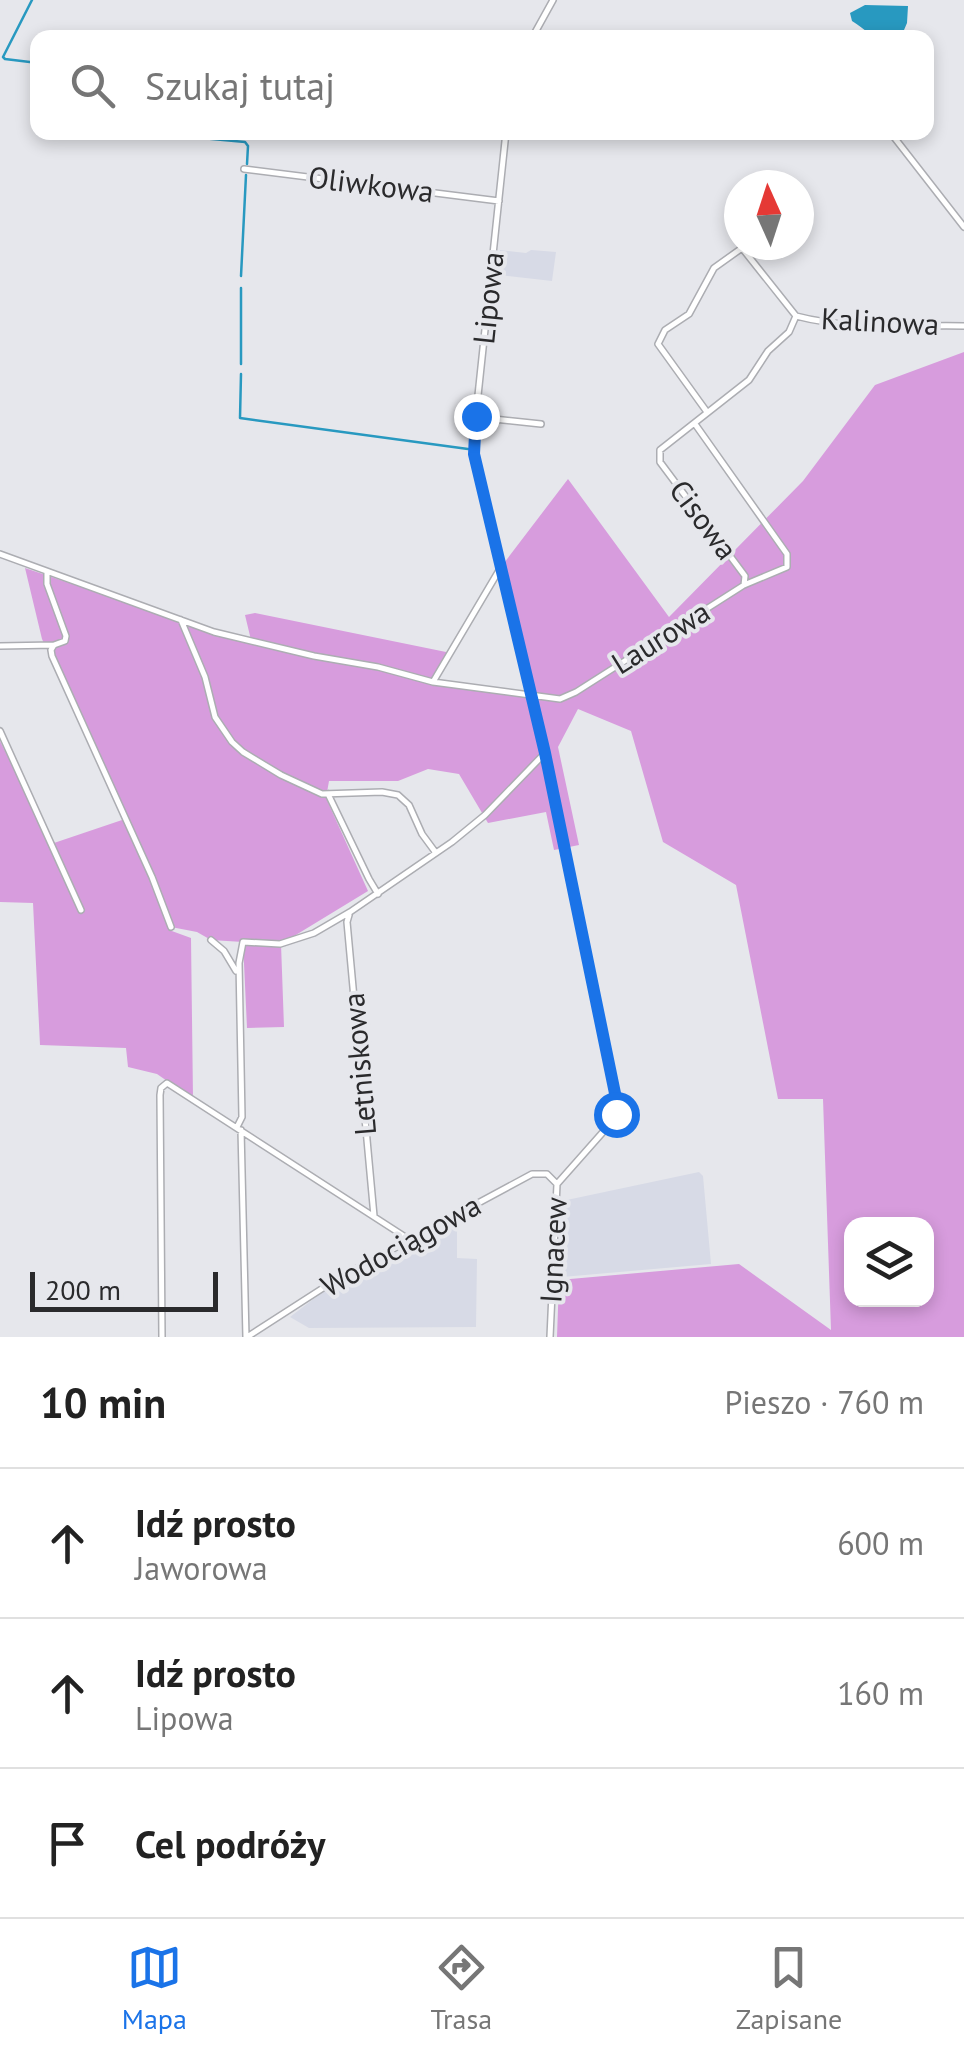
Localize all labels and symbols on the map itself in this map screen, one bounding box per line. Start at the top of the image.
street label: Oliwkowa [306,156,436,211]
north arrow [724,170,814,260]
street label: Lipowa [463,250,512,346]
street label: Kalinowa [820,298,940,343]
route end [454,394,500,440]
street label: Cisowa [661,471,747,567]
street label: Laurowa [604,591,717,682]
street label: Letniskowa [333,991,384,1137]
route start [594,1092,640,1138]
street label: Wodociągowa [313,1185,487,1305]
street label: Ignacew [530,1196,575,1304]
scale bar [30,1267,218,1312]

